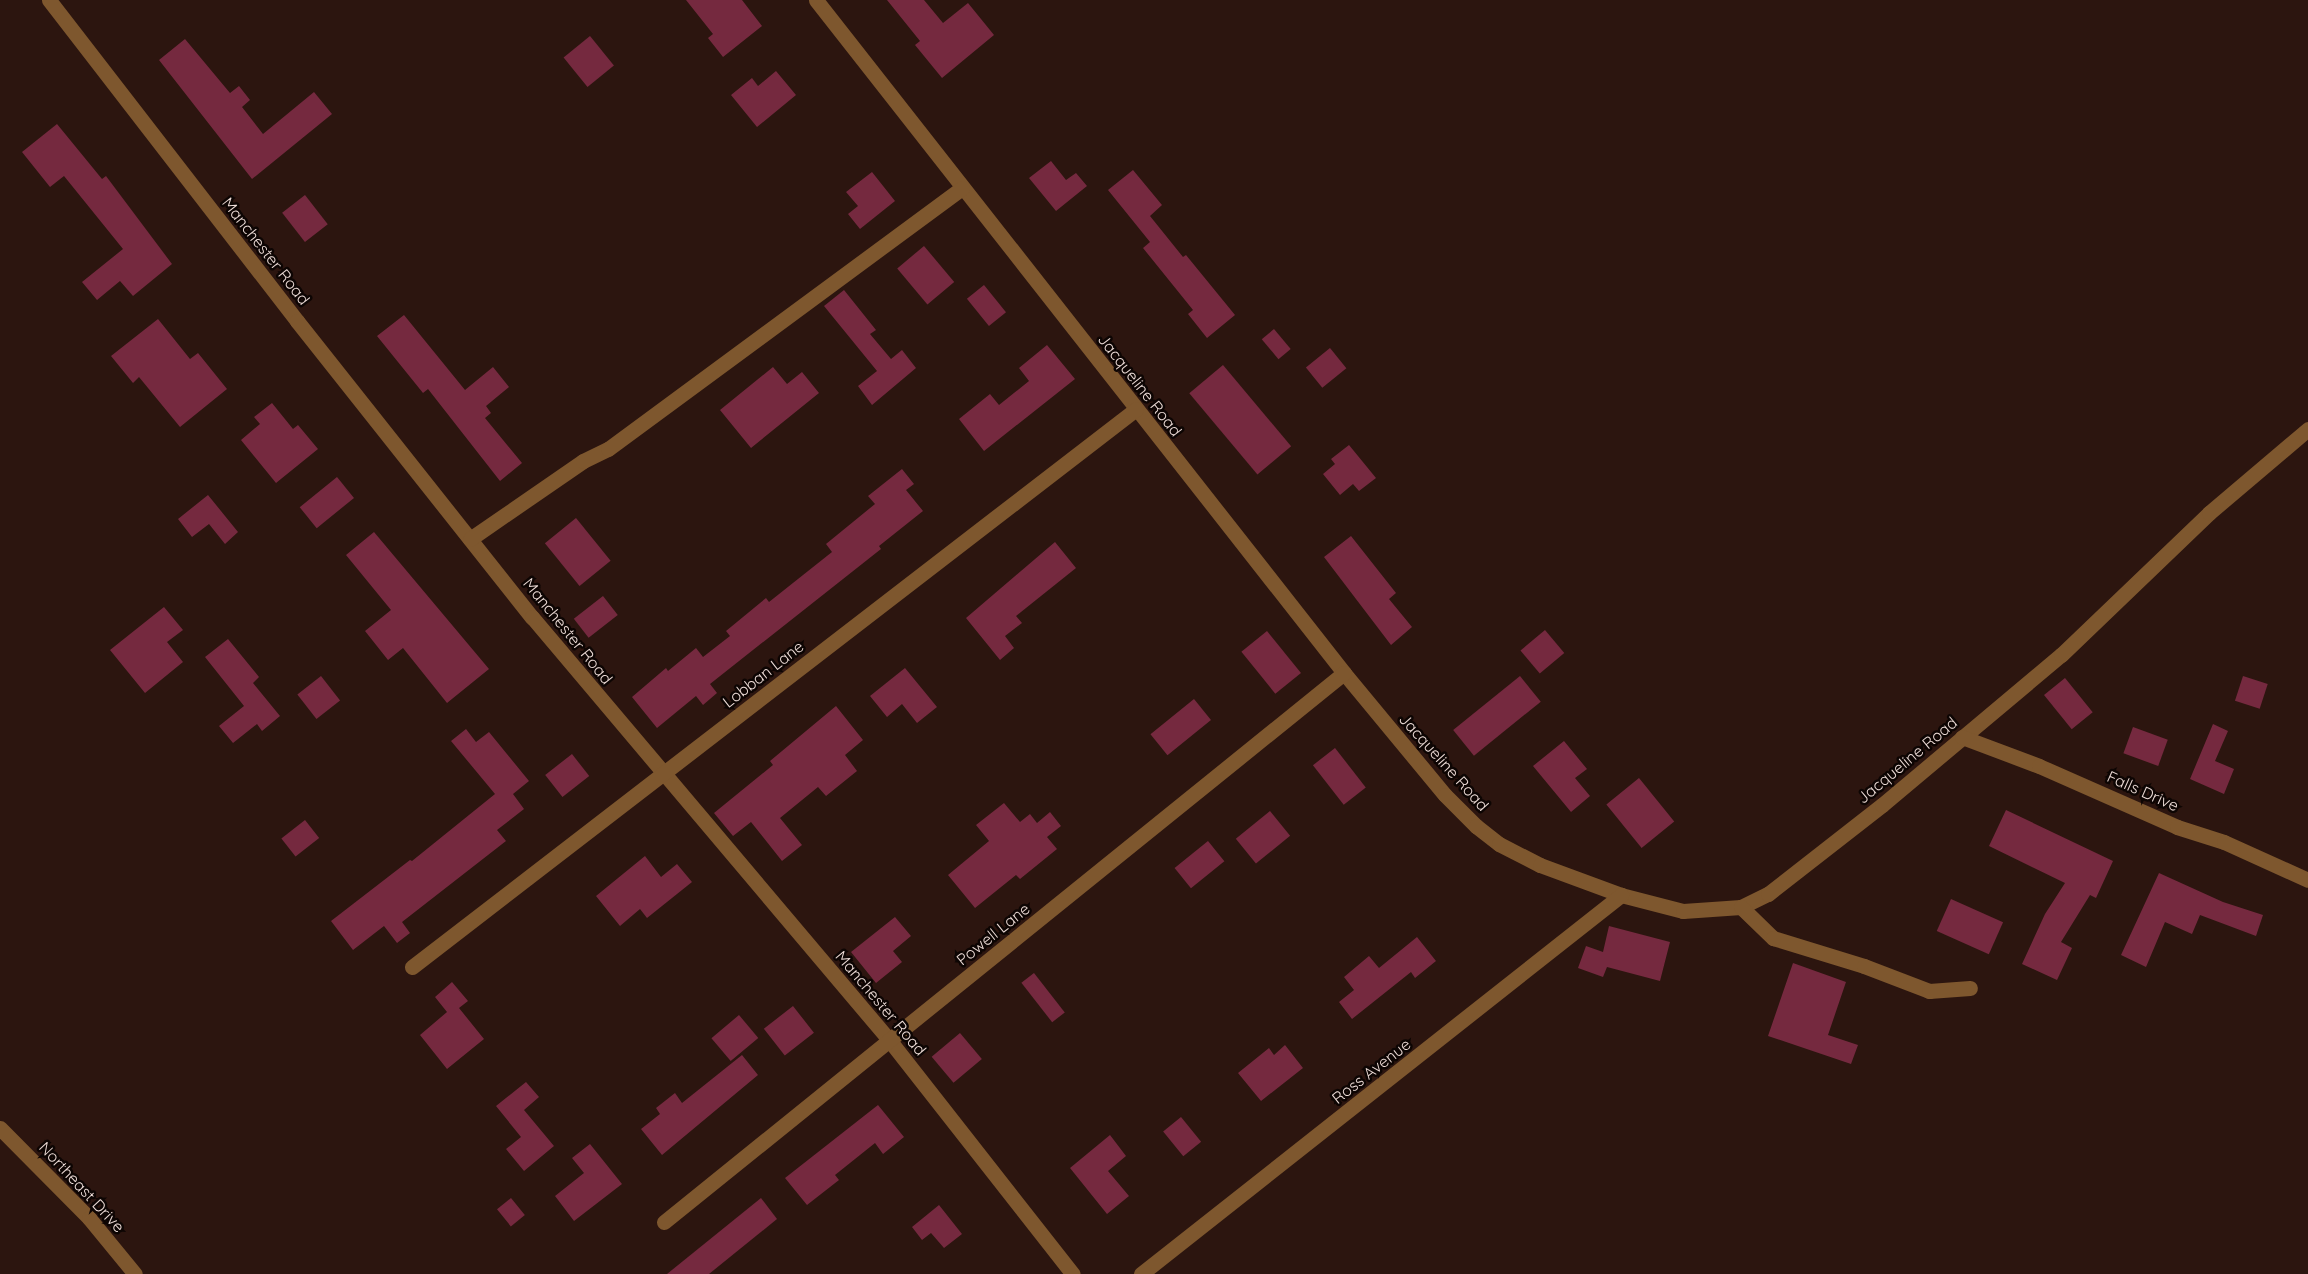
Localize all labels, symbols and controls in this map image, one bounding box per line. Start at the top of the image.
street label: Manchester Road [218,194,314,308]
street label: Jacqueline Road [1094,330,1186,440]
street label: Manchester Road [519,574,617,688]
street label: Lobban Lane [719,636,807,712]
street label: Jacqueline Road [1395,709,1493,815]
street label: Jacqueline Road [1853,713,1961,807]
street label: Falls Drive [2104,767,2182,815]
street label: Powell Lane [953,899,1033,969]
street label: Manchester Road [832,947,930,1059]
street label: Ross Avenue [1328,1034,1414,1108]
street label: Northeast Drive [35,1138,129,1236]

